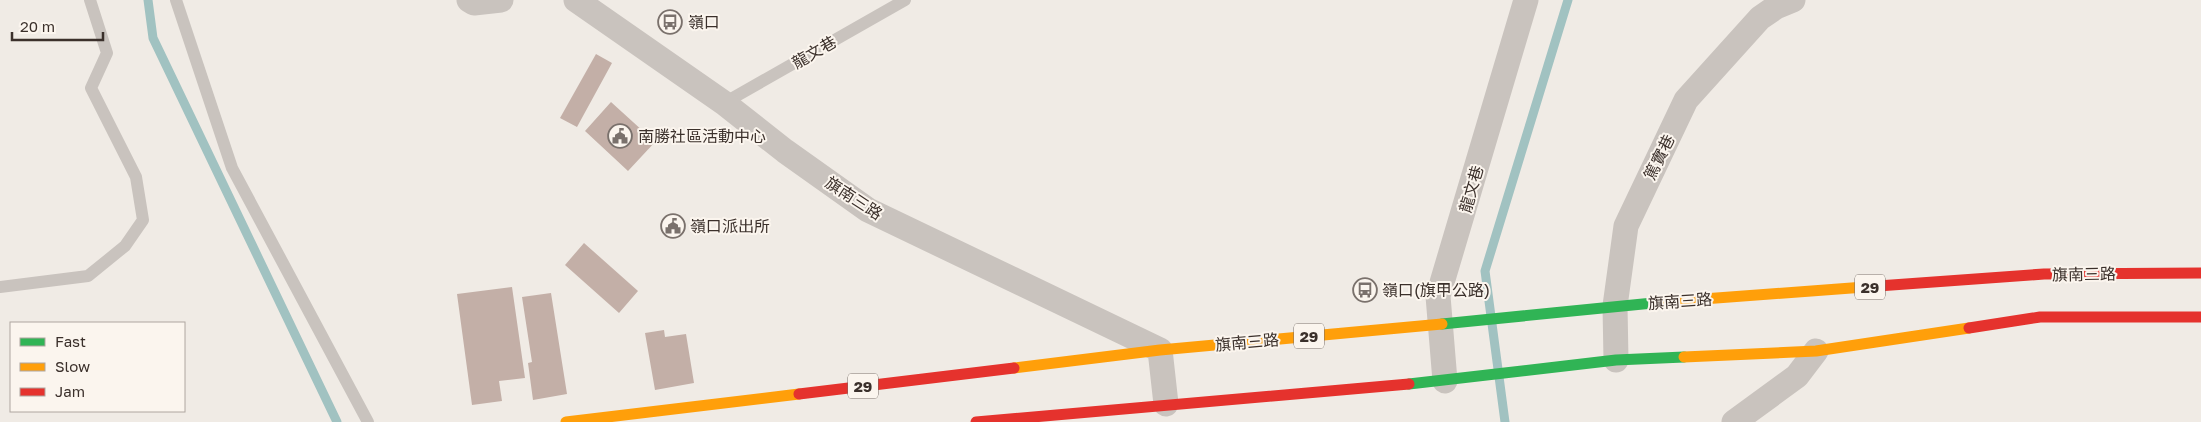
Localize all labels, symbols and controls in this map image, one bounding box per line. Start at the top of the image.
bus stop icon: 嶺口 [657,9,683,35]
scale bar [12,10,104,42]
place label: 嶺口 [688,12,720,32]
text: 20 m [20,17,55,35]
street label: 龍文巷 [788,31,840,73]
public building icon: 南勝社區活動中心 [607,123,633,149]
place label: 南勝社區活動中心 [638,126,766,146]
street label: 篤實巷 [1639,131,1679,183]
street label: 龍文巷 [1455,163,1487,215]
street label: 旗南三路 [822,172,886,224]
public building icon: 嶺口派出所 [660,213,686,239]
place label: 嶺口派出所 [690,216,770,236]
street label: 旗南三路 [2052,263,2116,285]
road number: 29 [1855,274,1885,300]
bus stop icon: 嶺口(旗甲公路) [1352,277,1378,303]
place label: 嶺口(旗甲公路) [1382,280,1490,300]
street label: 旗南三路 [1647,289,1713,313]
legend [10,322,185,412]
road number: 29 [1294,324,1324,348]
street label: 旗南三路 [1214,329,1280,355]
text: Fast [55,332,86,350]
text: Slow [55,357,90,375]
road number: 29 [848,374,878,398]
text: Jam [55,382,85,400]

